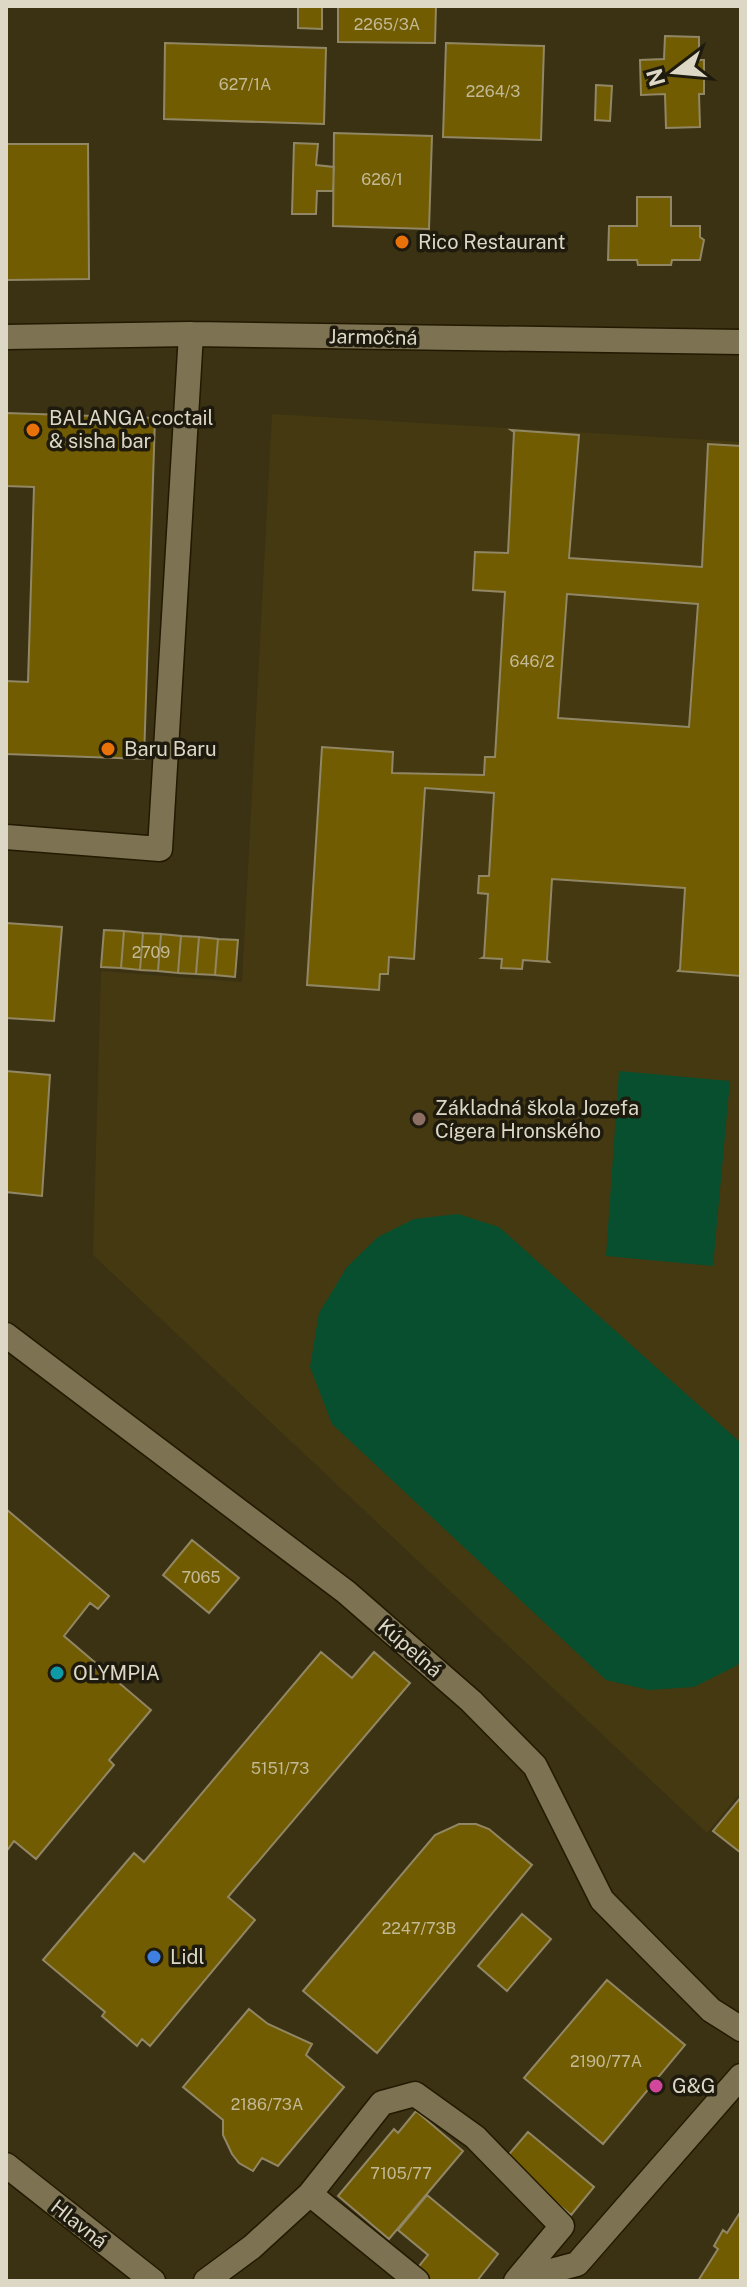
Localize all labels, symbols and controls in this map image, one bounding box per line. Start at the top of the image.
house number: 2265/3A [354,15,420,34]
north arrow [635,32,715,112]
text: N [641,66,671,89]
house number: 627/1A [219,75,271,94]
house number: 2264/3 [466,82,520,101]
house number: 626/1 [361,170,403,189]
place label: Rico Restaurant [418,230,565,254]
marker: Rico Restaurant [393,233,411,251]
street label: Jarmočná [328,324,418,350]
place label: BALANGA coctail & sisha bar [49,406,214,453]
marker: BALANGA coctail & sisha bar [24,421,42,439]
house number: 646/2 [509,652,555,671]
place label: Baru Baru [124,737,217,761]
marker: Baru Baru [99,740,117,758]
house number: 2709 [132,943,170,962]
place label: Základná škola Jozefa Cígera Hronského [435,1096,639,1143]
marker: Základná škola Jozefa Cígera Hronského [410,1110,428,1128]
house number: 7065 [181,1568,221,1587]
street label: Kúpeľná [373,1614,447,1682]
place label: OLYMPIA [73,1661,160,1685]
marker: OLYMPIA [48,1664,66,1682]
house number: 5151/73 [251,1759,309,1778]
house number: 2247/73B [382,1919,456,1938]
place label: Lidl [170,1945,205,1969]
marker: Lidl [145,1948,163,1966]
house number: 2190/77A [570,2052,642,2071]
place label: G&G [672,2074,716,2098]
marker: G&G [647,2077,665,2095]
house number: 2186/73A [231,2095,303,2114]
house number: 7105/77 [370,2164,432,2183]
street label: Hlavná [46,2195,112,2253]

